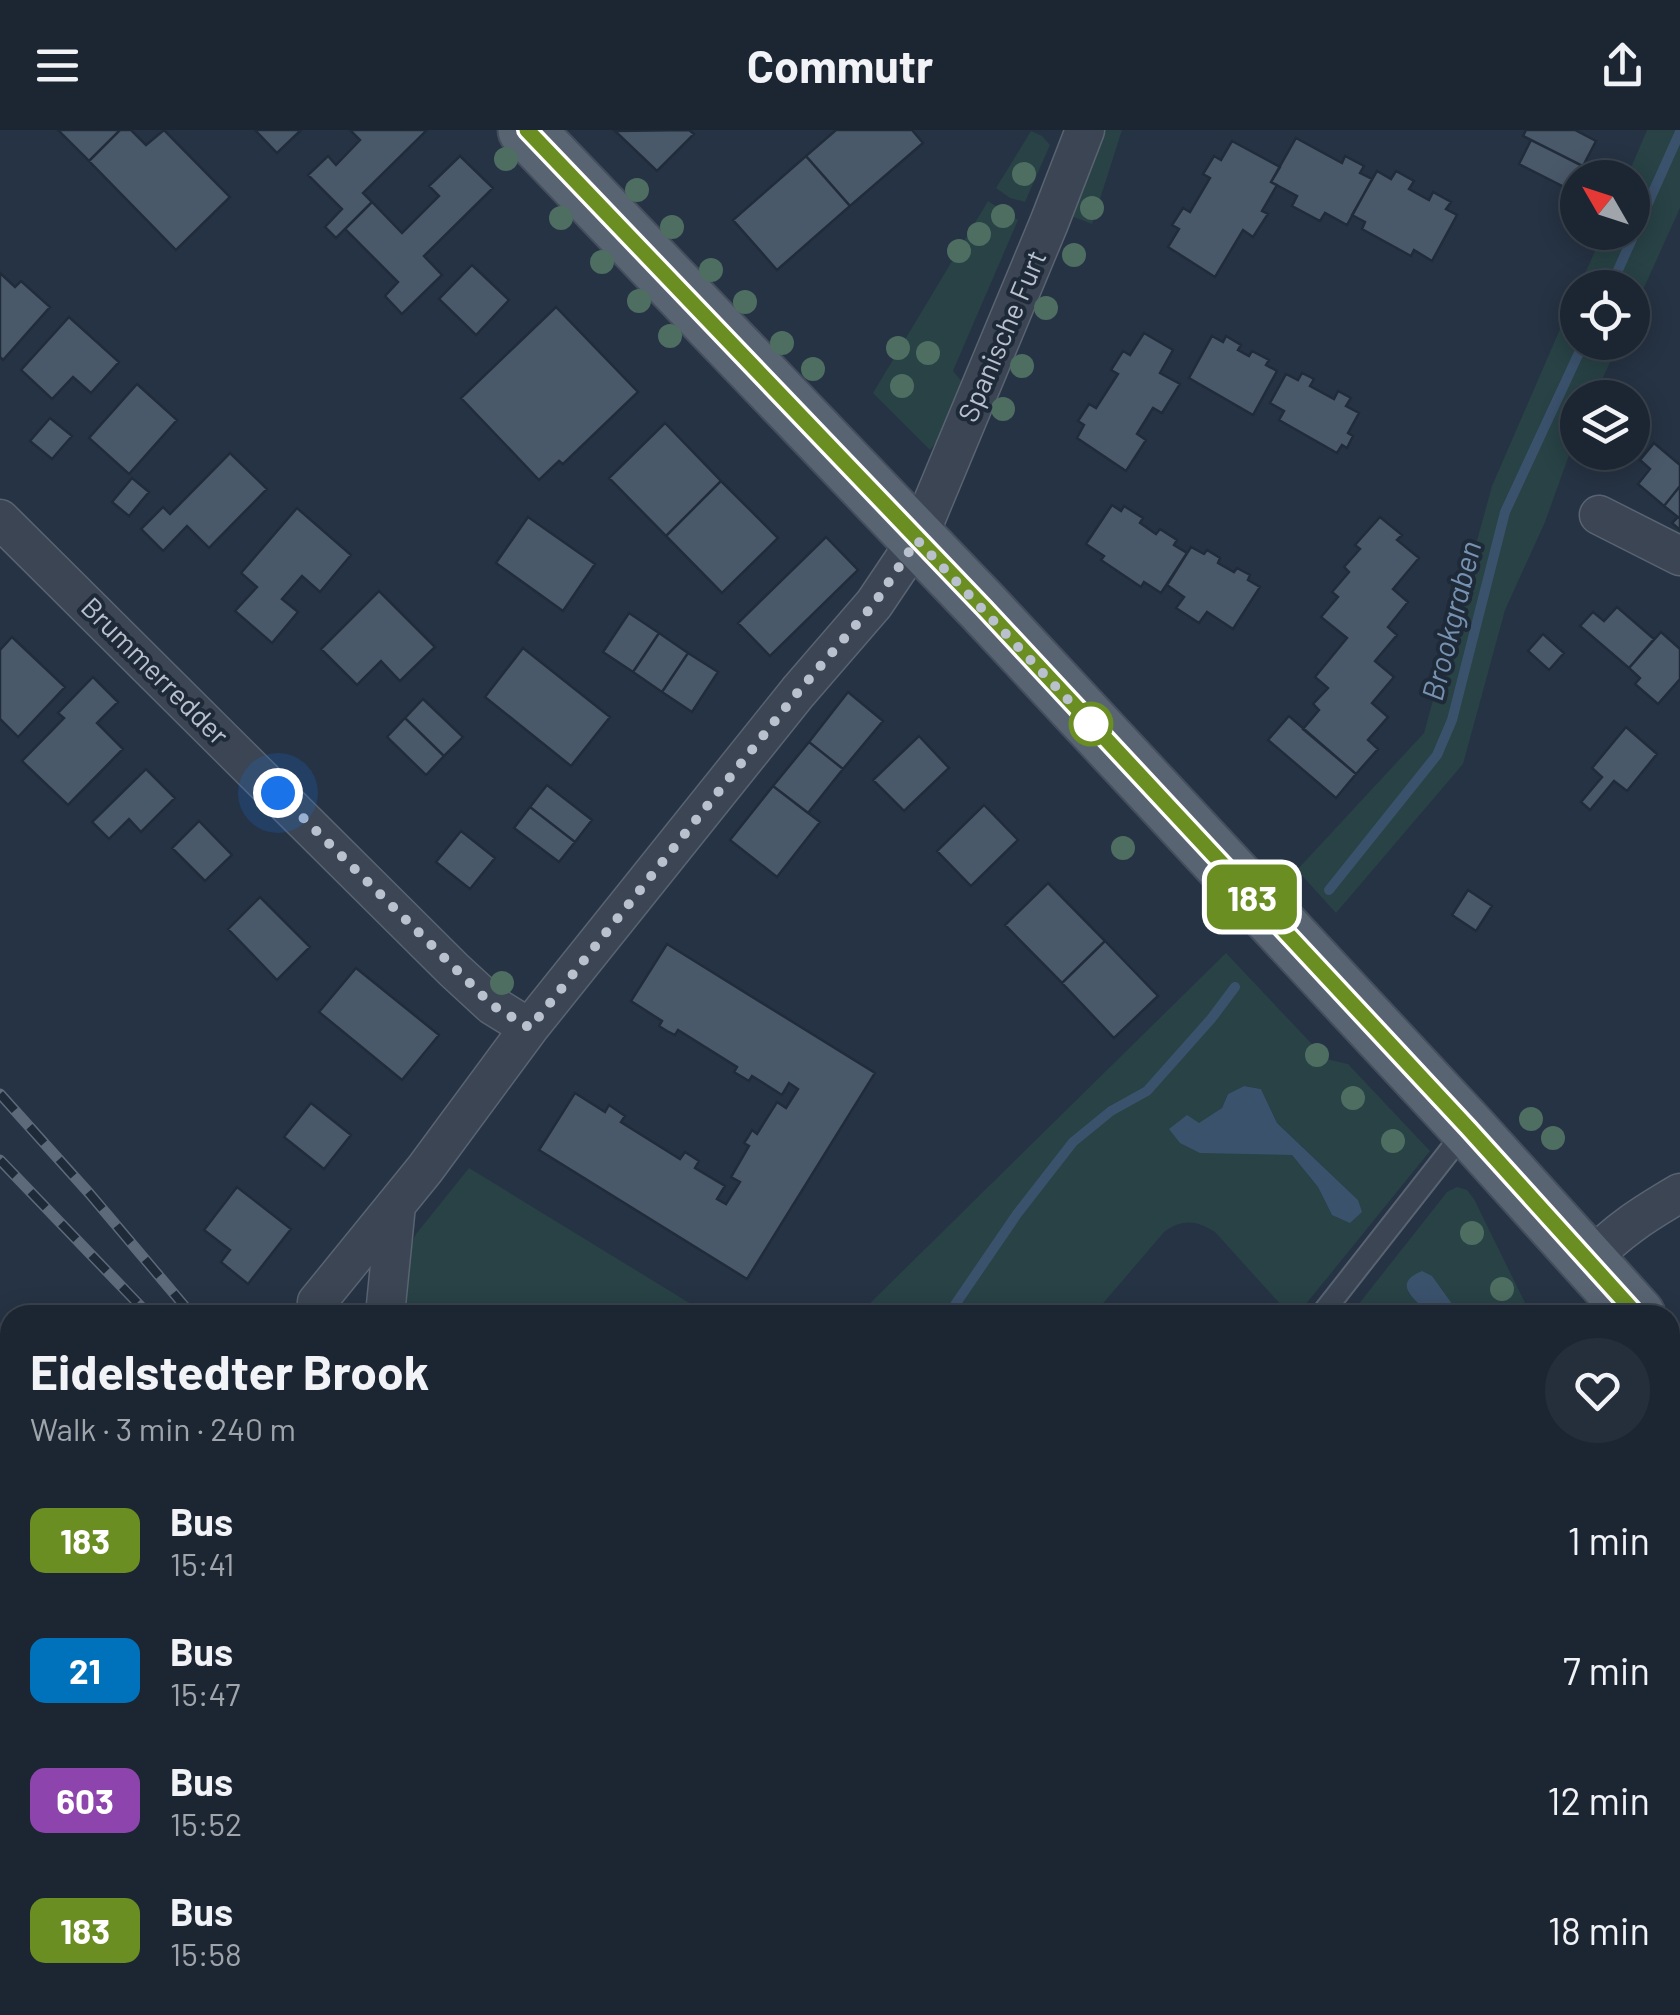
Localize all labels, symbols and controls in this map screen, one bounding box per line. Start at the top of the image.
icon: menu [30,38,85,93]
text: Commutr [747,38,933,92]
icon: share [1595,38,1650,93]
north arrow [1560,160,1650,250]
map controls [1560,160,1650,470]
street label: Spanische Furt [950,245,1052,427]
button: locate [1560,270,1650,360]
button: layers [1560,380,1650,470]
water label: Brookgraben [1413,537,1487,704]
street label: Brummerredder [75,589,237,751]
unlabelled marker [1070,703,1112,745]
your location [253,768,303,818]
line badge: 183 [1194,864,1310,930]
text: 183 [1227,876,1277,918]
button: heart [1545,1338,1650,1443]
text: Eidelstedter Brook [30,1342,429,1400]
text: Walk · 3 min · 240 m [30,1409,296,1447]
text: Bus [170,1498,233,1544]
text: 1 min [1568,1517,1650,1563]
text: 183 [60,1519,110,1561]
text: 15:41 [170,1544,234,1582]
text: Bus [170,1628,233,1674]
text: 7 min [1563,1647,1650,1693]
text: 21 [69,1649,101,1691]
text: 15:47 [170,1674,240,1712]
text: Bus [170,1758,233,1804]
text: 12 min [1547,1777,1650,1823]
text: 603 [56,1779,114,1821]
text: 15:52 [170,1804,242,1842]
text: Bus [170,1888,233,1934]
text: 18 min [1548,1907,1650,1953]
text: 183 [60,1909,110,1951]
text: 15:58 [170,1934,242,1972]

